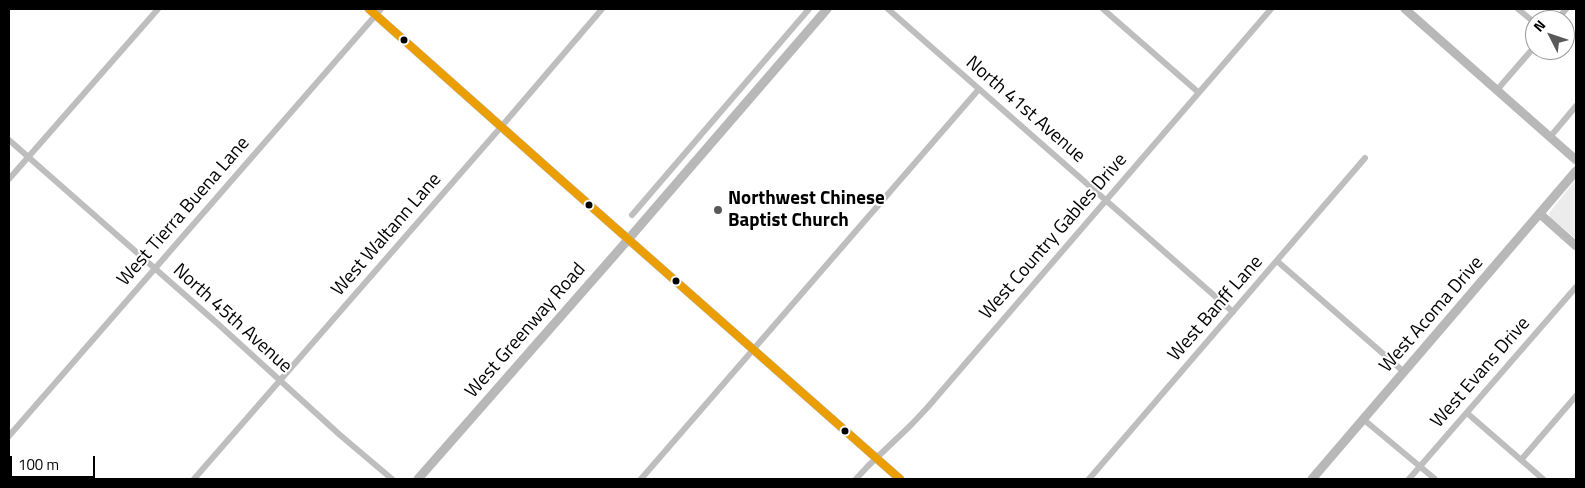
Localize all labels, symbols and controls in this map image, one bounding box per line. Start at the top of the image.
north arrow [1525,10,1575,60]
text: N [1528,15,1550,36]
unlabelled marker [399,35,409,45]
street label: North 41st Avenue [961,52,1089,168]
street label: West Tierra Buena Lane [113,133,255,291]
street label: West Country Gables Drive [976,149,1132,325]
street label: West Waltann Lane [327,169,447,301]
place label: Northwest Chinese Baptist Church [728,188,885,232]
unlabelled marker [584,200,594,210]
marker: Northwest Chinese Baptist Church [712,204,724,216]
street label: West Banff Lane [1164,252,1268,366]
street label: West Acoma Drive [1375,252,1489,378]
street label: West Greenway Road [461,259,591,403]
street label: North 45th Avenue [168,260,296,378]
unlabelled marker [671,276,681,286]
street label: West Evans Drive [1427,313,1535,433]
unlabelled marker [840,426,850,436]
scale bar [12,446,98,478]
text: 100 m [18,453,59,476]

